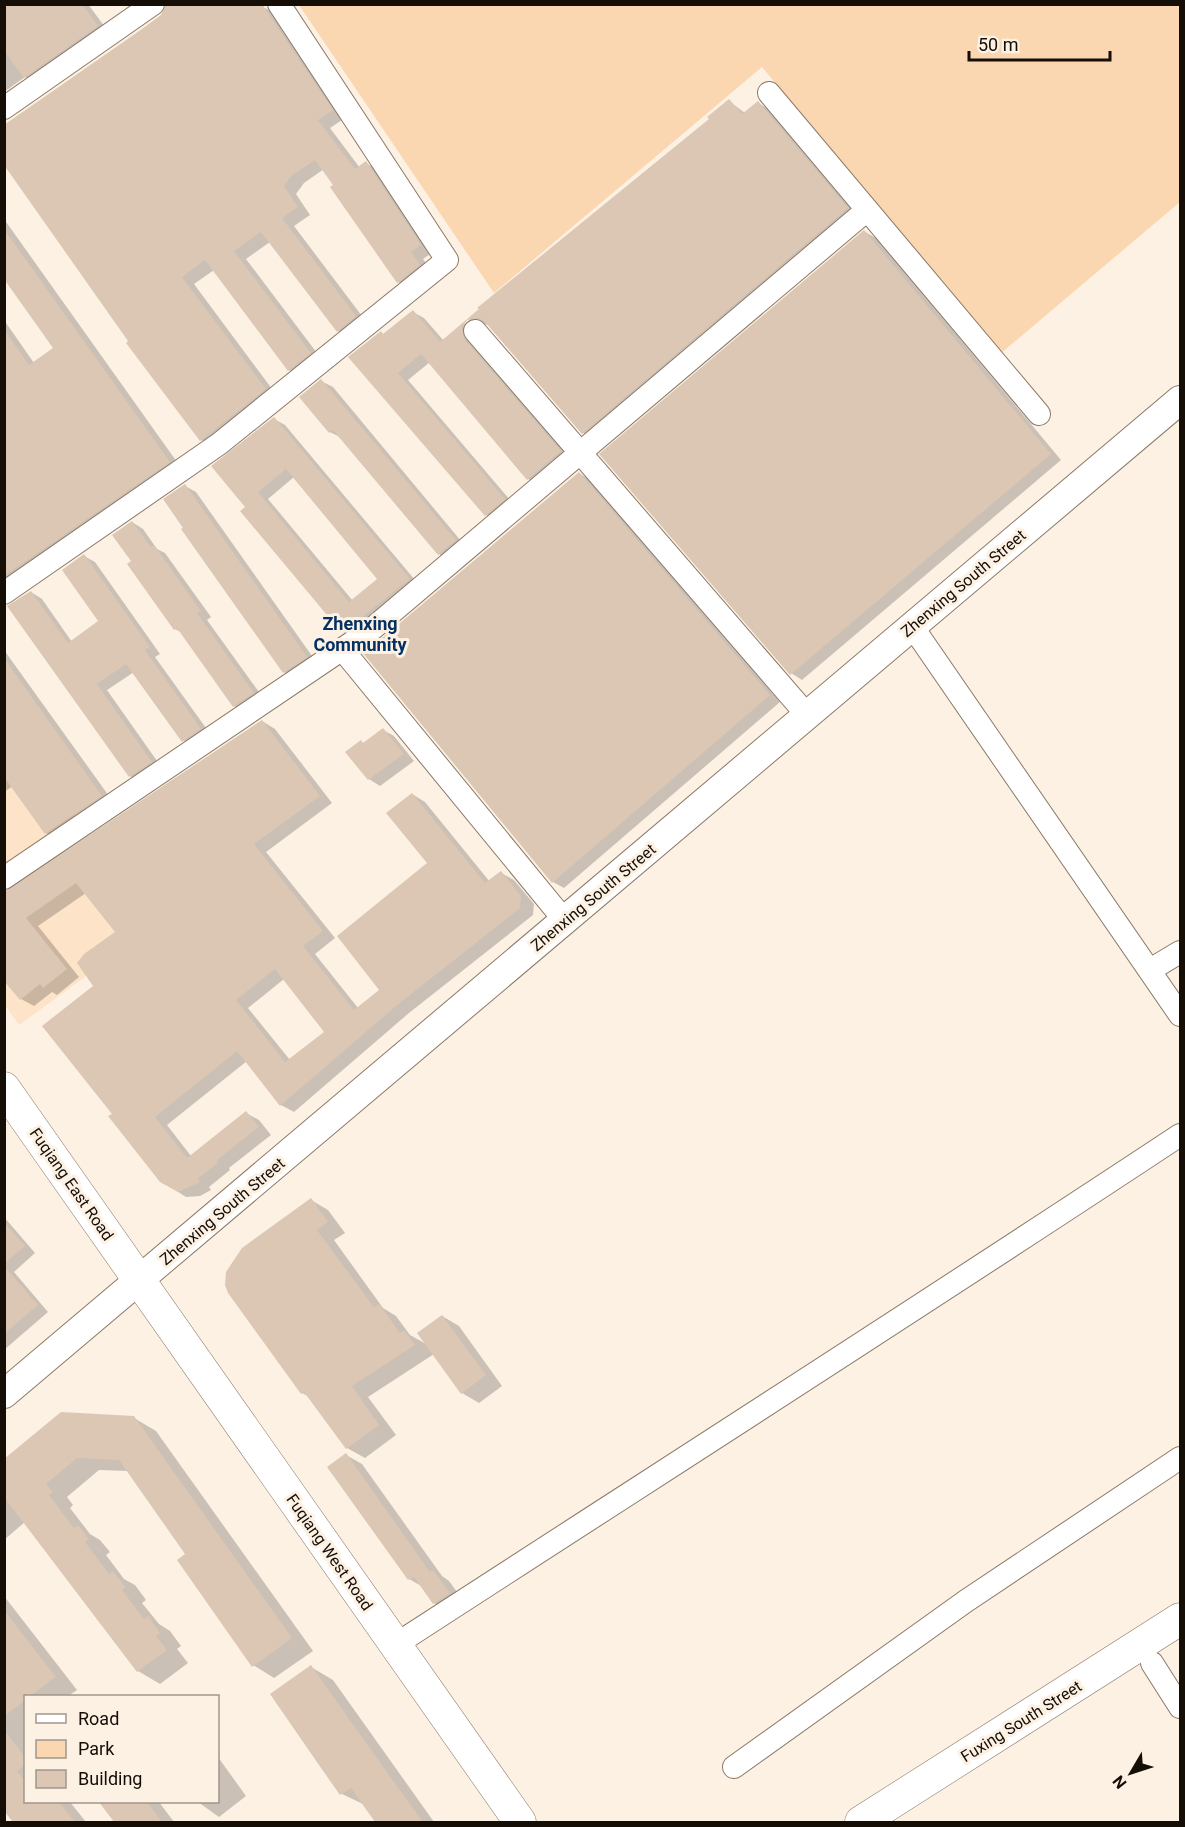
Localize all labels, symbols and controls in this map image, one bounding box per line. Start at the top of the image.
scale bar [969,24,1110,62]
text: 50 m [978,34,1018,55]
street label: Zhenxing South Street [897,526,1030,641]
district label: Zhenxing Community [313,613,408,655]
street label: Zhenxing South Street [527,840,660,955]
street label: Fuqiang East Road [26,1124,117,1244]
street label: Zhenxing South Street [156,1154,289,1269]
street label: Fuqiang West Road [282,1490,377,1614]
street label: Fuxing South Street [957,1677,1085,1766]
legend [24,1695,219,1803]
text: Road [78,1708,119,1729]
text: Park [78,1738,115,1759]
north arrow [1101,1743,1161,1803]
text: Building [78,1768,142,1789]
text: N [1109,1772,1131,1792]

